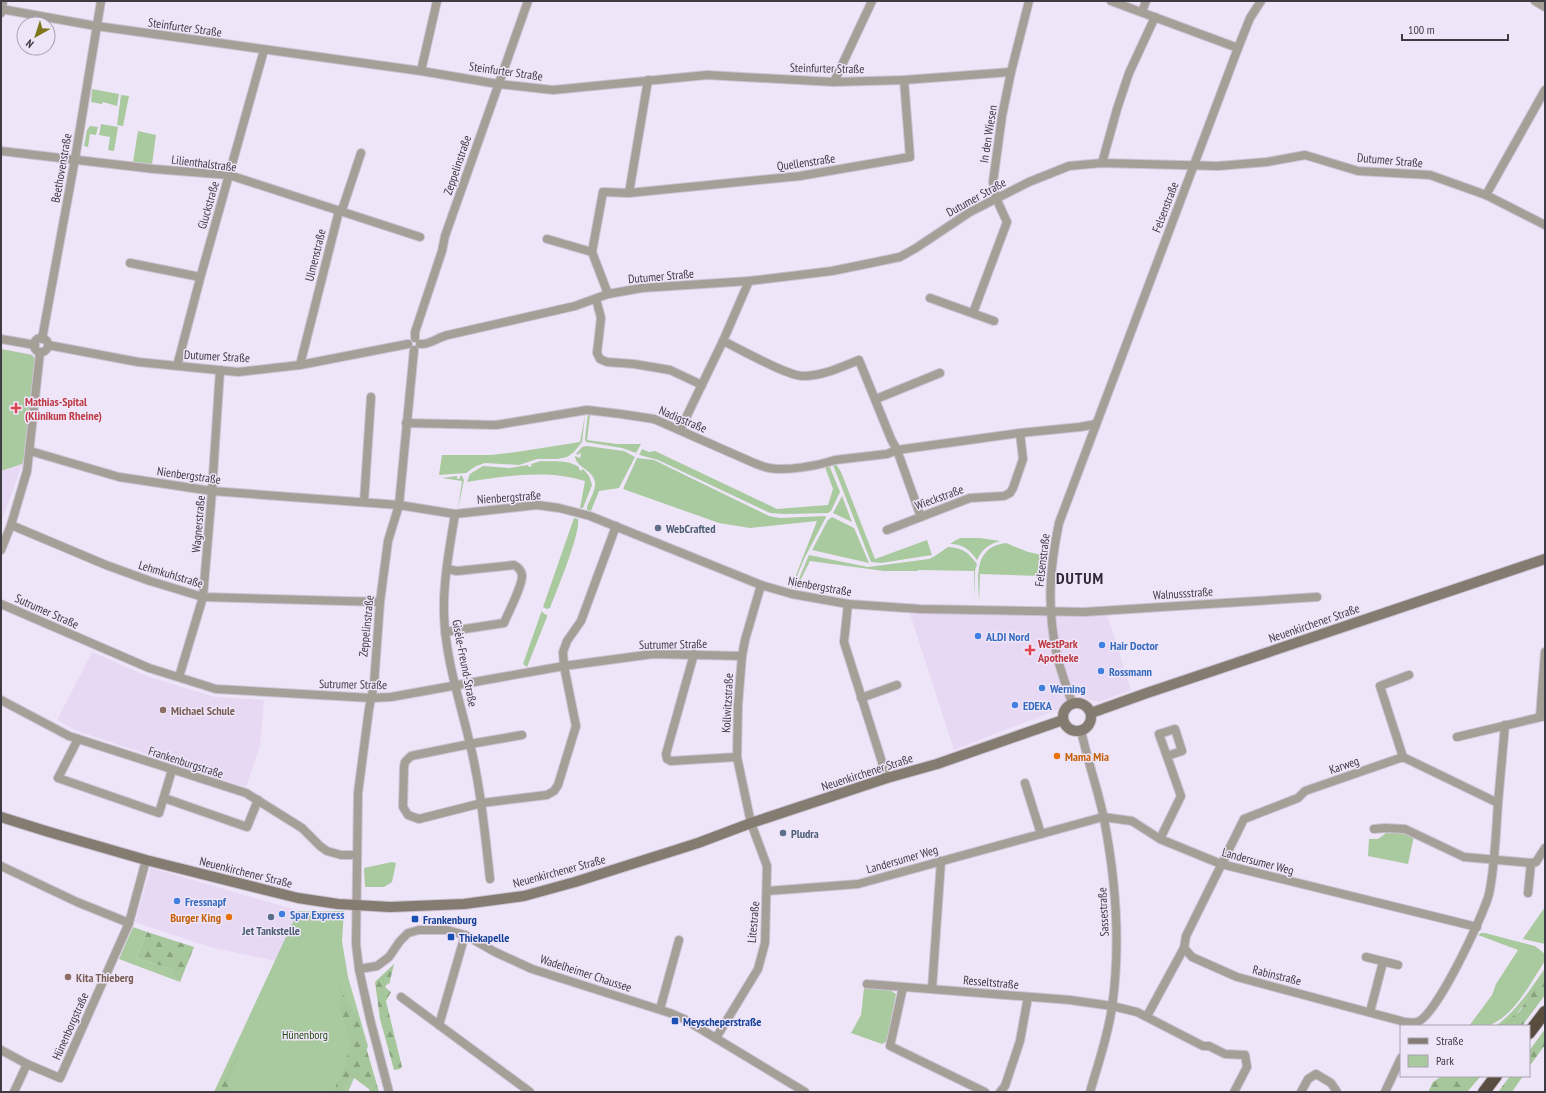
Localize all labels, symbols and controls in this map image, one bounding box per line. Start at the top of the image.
street label: Steinfurter Straße [147,14,223,40]
north arrow [16,16,56,56]
scale bar [1402,16,1508,42]
text: 100 m [1408,22,1435,37]
text: N [23,36,36,51]
street label: Steinfurter Straße [468,58,544,84]
street label: Steinfurter Straße [790,60,864,76]
street label: In den Wiesen [976,104,1000,164]
street label: Beethovenstraße [48,132,74,204]
street label: Zeppelinstraße [440,133,474,197]
street label: Quellenstraße [776,150,836,174]
street label: Dutumer Straße [1356,150,1424,170]
street label: Lilienthalstraße [171,152,238,174]
street label: Dutumer Straße [944,174,1009,220]
street label: Gluckstraße [194,179,222,231]
street label: Felsenstraße [1148,179,1182,235]
street label: Ulmenstraße [301,227,329,283]
street label: Dutumer Straße [627,266,695,286]
street label: Dutumer Straße [184,347,250,365]
place label: Mathias-Spital (Klinikum Rheine) [25,394,102,423]
marker: Mathias-Spital (Klinikum Rheine) [10,402,22,414]
street label: Nadigstraße [657,402,709,436]
street label: Nienbergstraße [156,463,222,487]
street label: Wieckstraße [913,481,965,513]
street label: Nienbergstraße [476,487,542,507]
street label: Wagnerstraße [188,495,208,553]
place label: WebCrafted [665,521,716,536]
marker: WebCrafted [653,523,663,533]
street label: Felsenstraße [1031,533,1053,587]
street label: Lehmkuhlstraße [137,557,205,591]
district label: DUTUM [1056,568,1104,588]
street label: Nienbergstraße [787,573,853,599]
street label: Walnussstraße [1152,583,1214,603]
street label: Sutrumer Straße [13,590,81,632]
street label: Zeppelinstraße [355,594,377,658]
street label: Neuenkirchener Straße [1267,600,1362,646]
street label: Gisèle-Freund-Straße [449,618,481,708]
place label: ALDI Nord [985,629,1030,644]
marker: ALDI Nord [973,631,983,641]
street label: Sutrumer Straße [639,636,707,652]
place label: WestPark Apotheke [1037,636,1079,665]
place label: Hair Doctor [1110,638,1159,653]
marker: Hair Doctor [1097,640,1107,650]
marker: WestPark Apotheke [1025,645,1035,655]
place label: Rossmann [1109,664,1152,679]
marker: Rossmann [1096,666,1106,676]
street label: Kollwitzstraße [718,673,736,733]
street label: Sutrumer Straße [319,676,387,692]
place label: Werning [1049,681,1086,696]
marker: Werning [1037,683,1047,693]
place label: EDEKA [1023,698,1053,713]
marker: EDEKA [1010,700,1020,710]
place label: Michael Schule [171,703,235,718]
marker: Michael Schule [158,705,168,715]
street label: Frankenburgstraße [146,743,226,781]
place label: Mama Mia [1065,749,1109,764]
street label: Neuenkirchener Straße [819,750,915,794]
marker: Mama Mia [1052,751,1062,761]
street label: Karweg [1327,753,1361,777]
place label: Pludra [791,826,819,841]
marker: Pludra [778,828,788,838]
street label: Landersumer Weg [865,842,939,876]
street label: Landersumer Weg [1220,844,1296,878]
street label: Neuenkirchener Straße [511,851,607,891]
street label: Neuenkirchener Straße [198,853,294,891]
street label: Sassestraße [1094,887,1112,937]
place label: Fressnapf [185,894,227,909]
marker: Fressnapf [172,896,182,906]
street label: Litestraße [744,900,762,944]
place label: Spar Express [290,907,344,922]
marker: Spar Express [277,909,287,919]
place label: Burger King [170,910,221,925]
marker: Burger King [224,912,234,922]
marker: Jet Tankstelle [266,912,276,922]
place label: Frankenburg [423,912,477,927]
marker: Frankenburg [410,914,420,924]
place label: Jet Tankstelle [241,923,300,938]
place label: Thiekapelle [459,930,509,945]
marker: Thiekapelle [446,932,456,942]
street label: Wadelheimer Chaussee [538,951,634,995]
street label: Rabinstraße [1251,962,1303,988]
place label: Kita Thieberg [76,970,134,985]
marker: Kita Thieberg [63,972,73,982]
street label: Resseltstraße [963,972,1019,992]
street label: Hünenborgstraße [48,990,92,1062]
place label: Meyscheperstraße [683,1014,761,1029]
marker: Meyscheperstraße [670,1016,680,1026]
legend [1400,1025,1530,1077]
park label: Hünenborg [282,1027,328,1042]
text: Straße [1436,1033,1463,1048]
text: Park [1436,1053,1454,1068]

